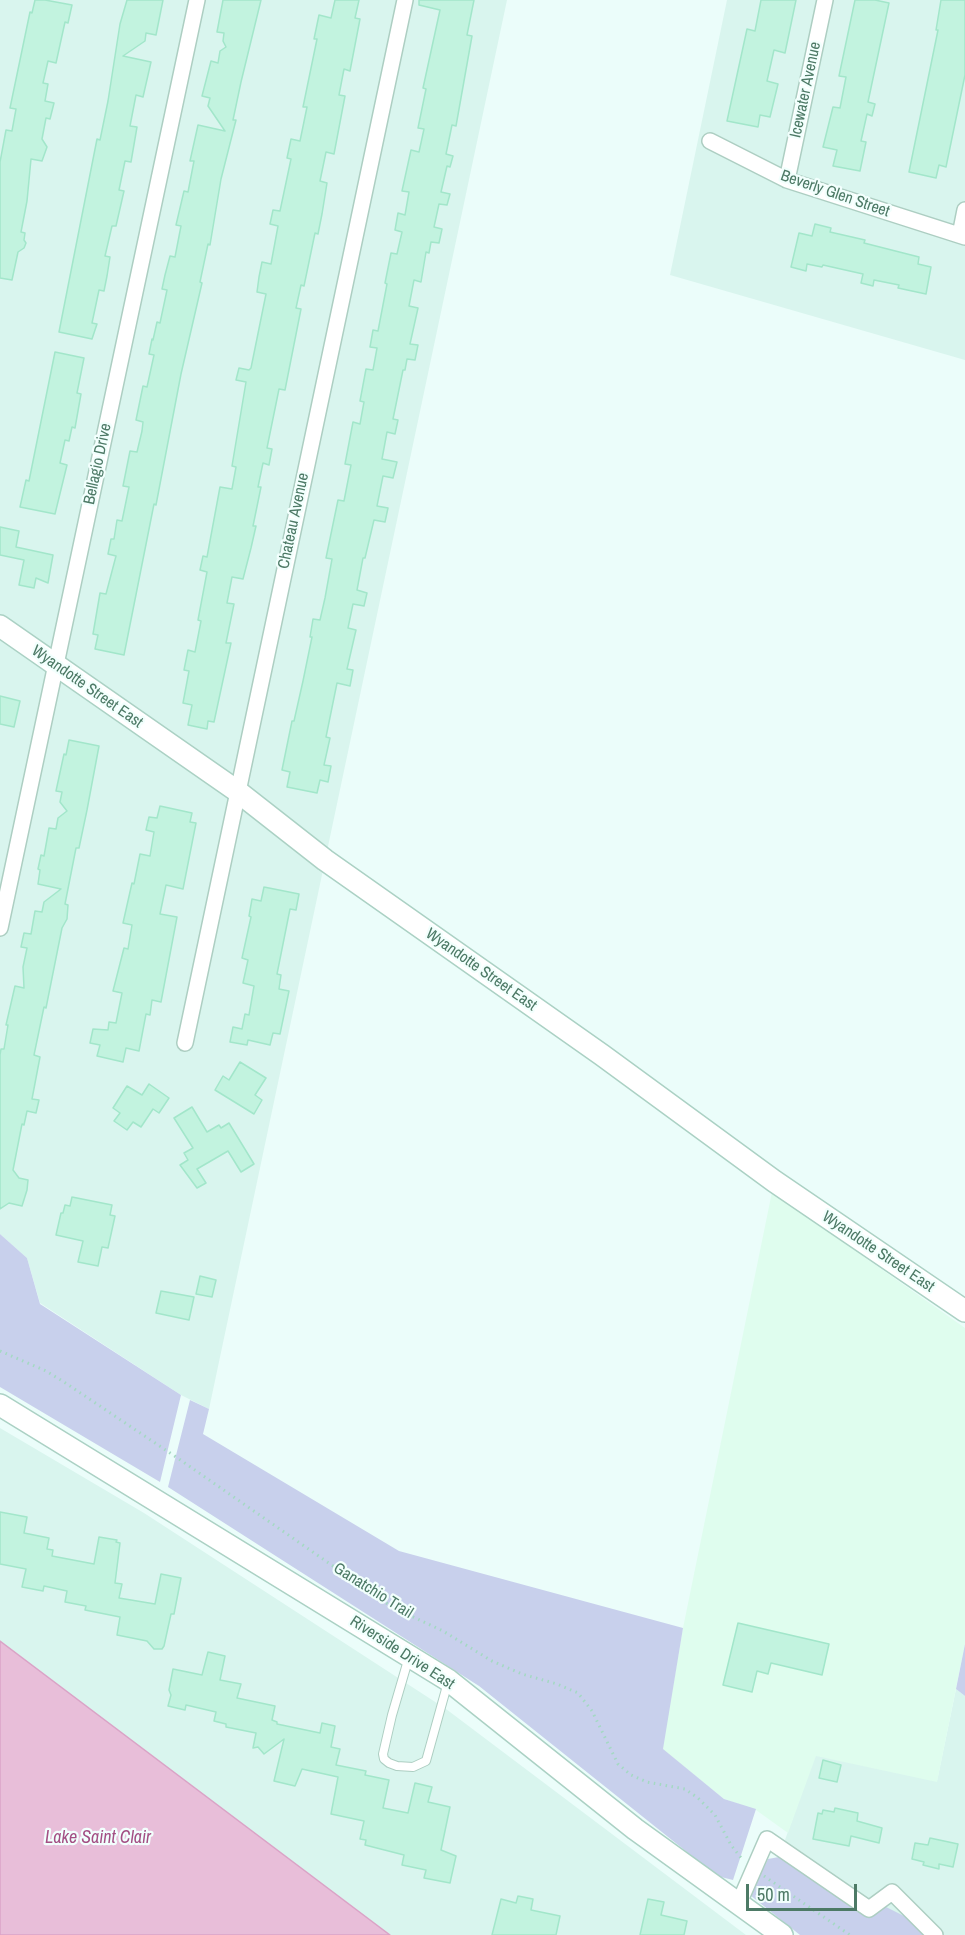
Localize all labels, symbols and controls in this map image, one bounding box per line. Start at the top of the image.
street label: Icewater Avenue [786,40,826,140]
street label: Beverly Glen Street [778,166,892,222]
street label: Bellagio Drive [80,422,116,506]
street label: Chateau Avenue [274,471,314,571]
street label: Wyandotte Street East [28,642,146,732]
street label: Wyandotte Street East [422,925,540,1015]
street label: Wyandotte Street East [818,1207,938,1297]
street label: Ganatchio Trail [330,1559,416,1623]
street label: Riverside Drive East [346,1612,458,1694]
water label: Lake Saint Clair [45,1827,151,1849]
scale bar [749,1872,860,1910]
text: 50 m [757,1882,790,1907]

